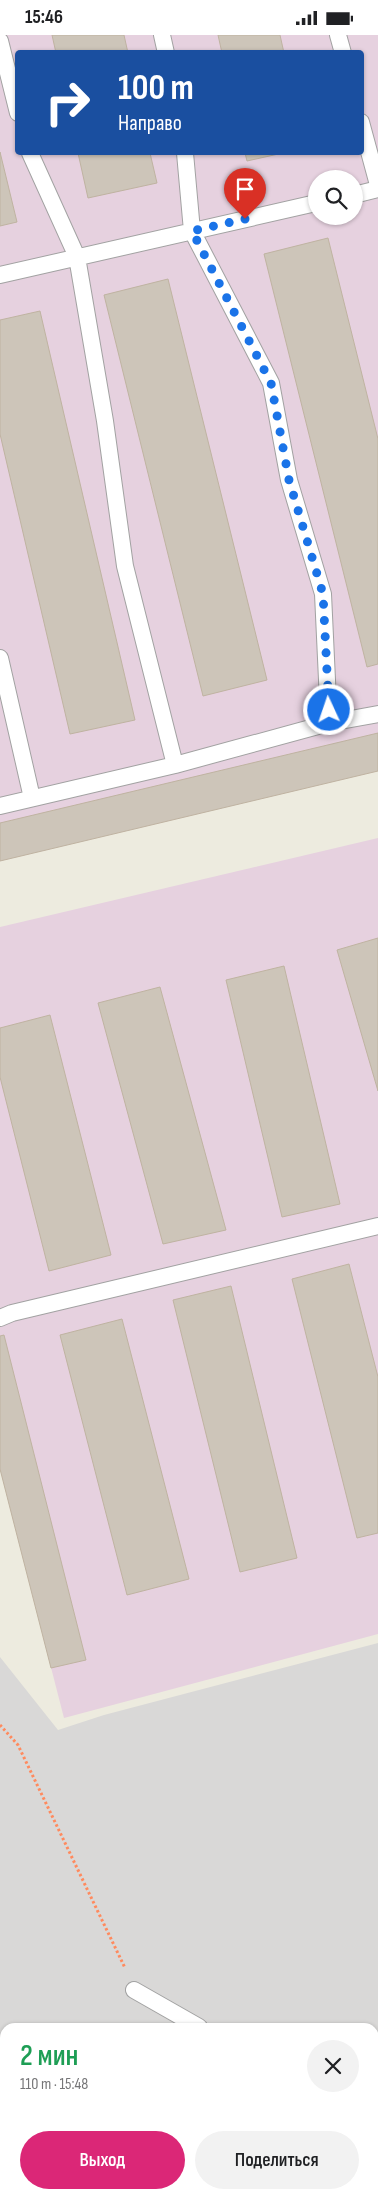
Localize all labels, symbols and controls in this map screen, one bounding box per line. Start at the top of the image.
text: 15:46 [25,6,63,29]
text: 100 m [118,67,194,110]
icon: right [35,70,100,135]
text: Направо [118,110,182,137]
pin [224,168,266,219]
map controls [308,170,363,225]
button: search [308,170,363,225]
icon: arrive [231,175,259,203]
position arrow [302,683,354,735]
text: 2 мин [20,2038,78,2074]
button: close [307,2040,359,2092]
text: 110 m · 15:48 [20,2075,88,2094]
button: Выход [20,2131,185,2189]
button: Поделиться [195,2131,359,2189]

